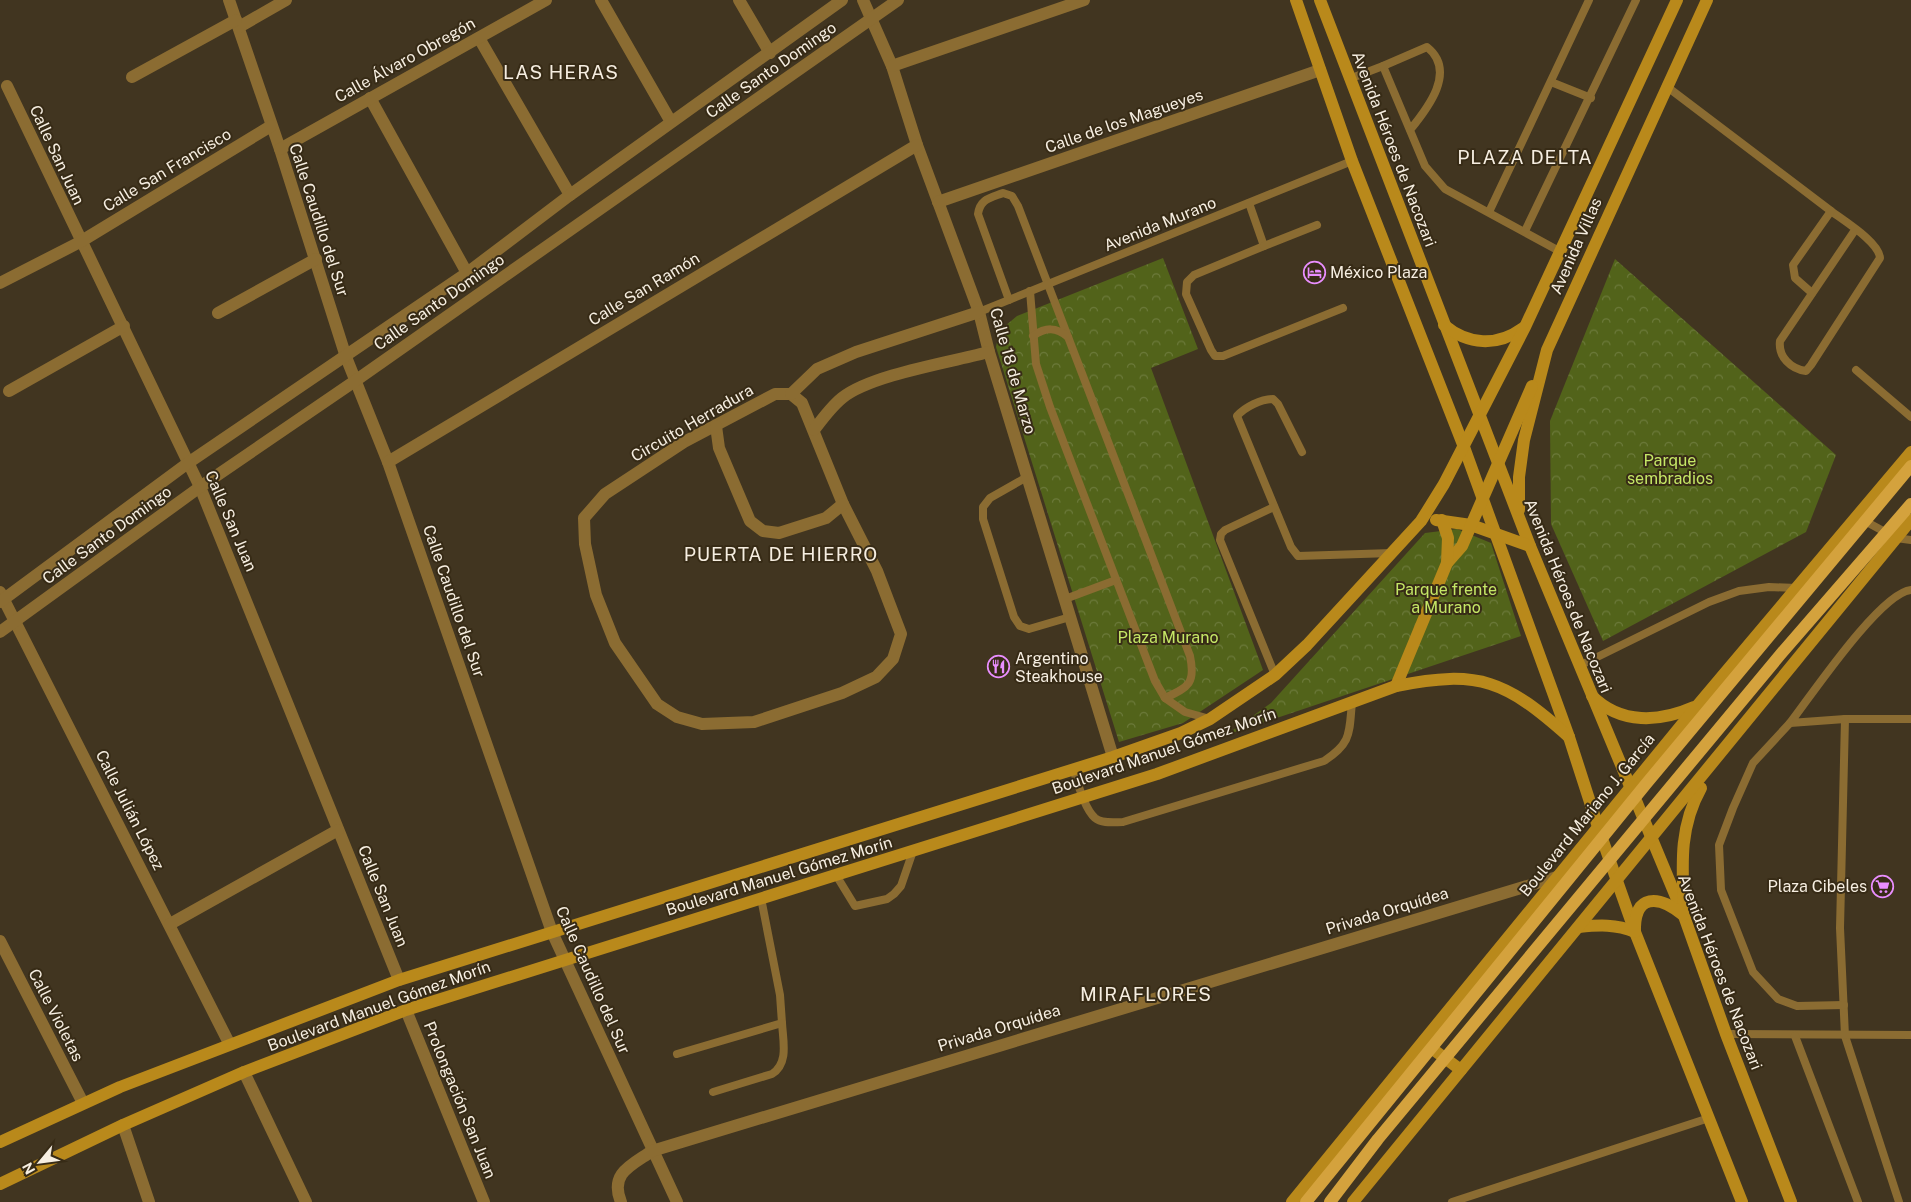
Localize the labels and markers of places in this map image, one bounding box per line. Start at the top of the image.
hotel icon: México Plaza [1302,260,1326,284]
place label: México Plaza [1330,263,1427,282]
place label: Argentino Steakhouse [1015,649,1103,686]
restaurant icon: Argentino Steakhouse [987,655,1011,679]
supermarket icon: Plaza Cibeles [1871,874,1895,898]
place label: Plaza Cibeles [1767,877,1867,896]

